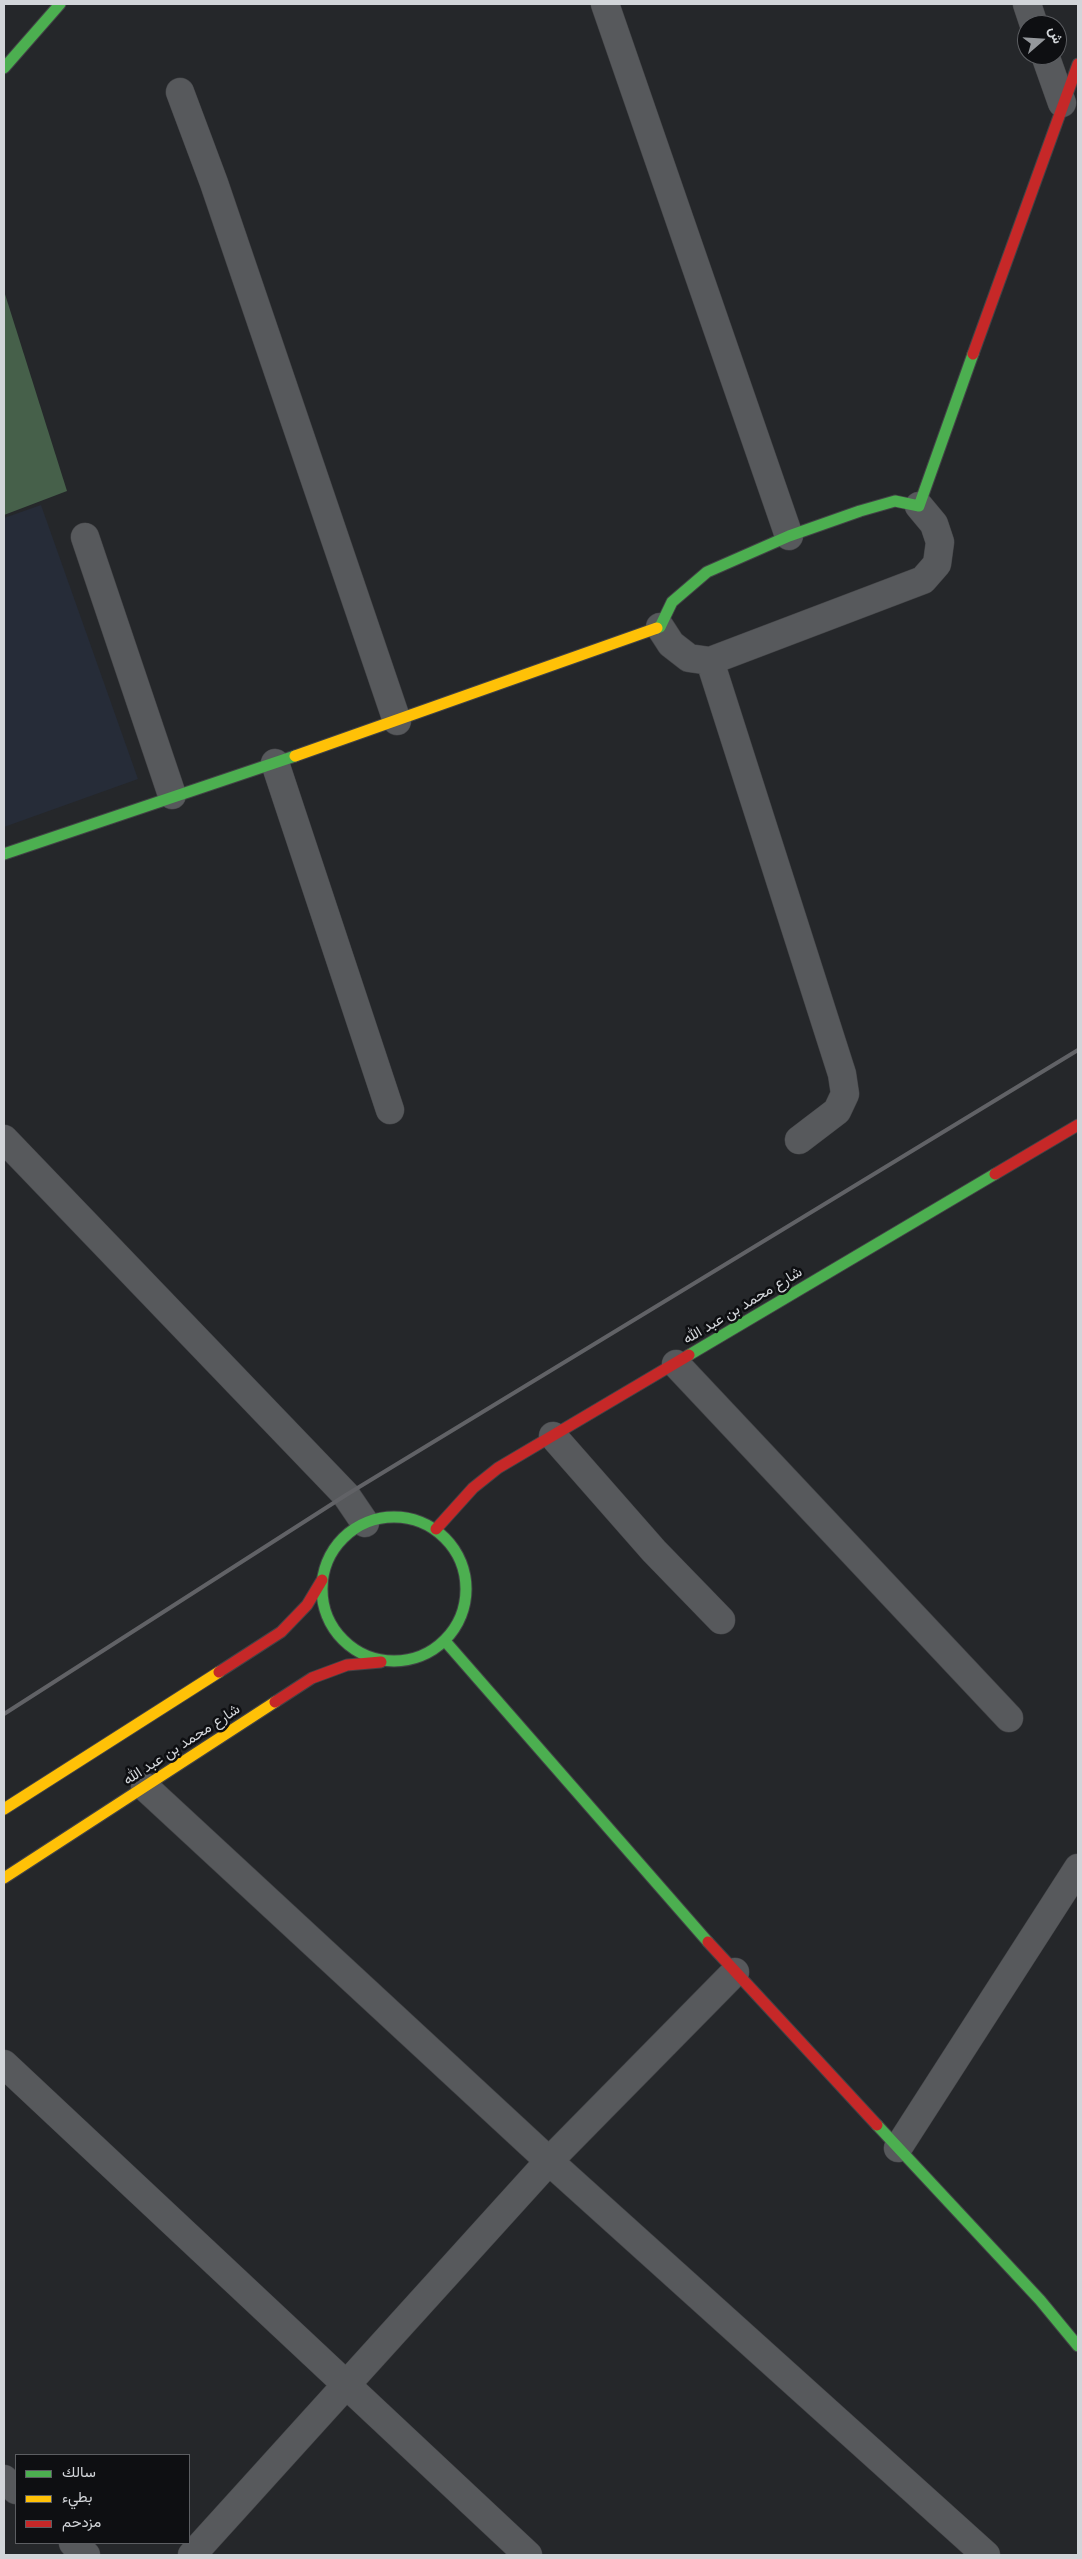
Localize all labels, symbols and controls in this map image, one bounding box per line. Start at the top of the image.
north arrow [1017,15,1067,65]
text: ش [1045,25,1066,46]
street label: شارع محمد بن عبد الله [680,1263,806,1349]
street label: شارع محمد بن عبد الله [120,1701,244,1789]
legend [15,2454,190,2544]
text: سالك [62,2463,96,2481]
text: بطيء [62,2488,92,2506]
text: مزدحم [62,2513,101,2531]

